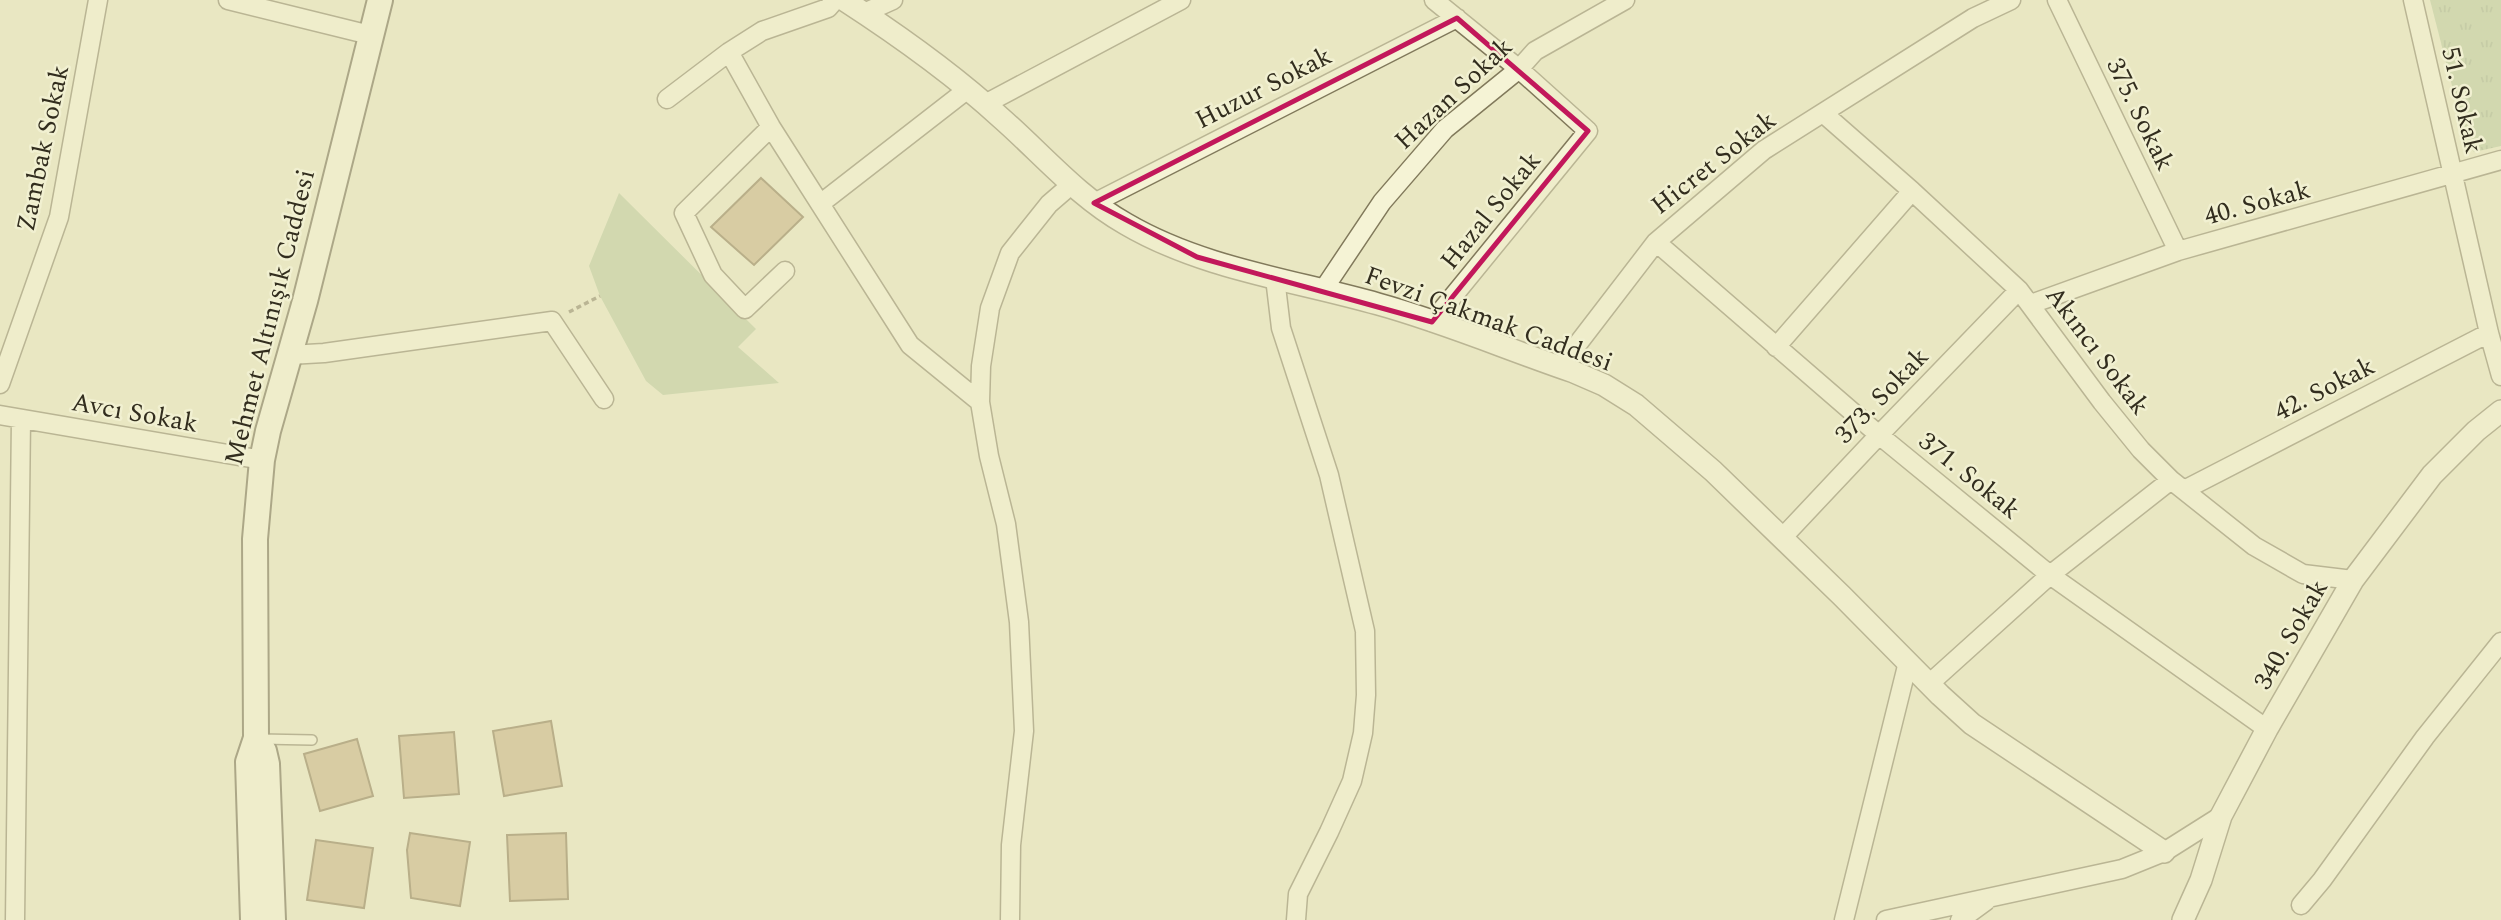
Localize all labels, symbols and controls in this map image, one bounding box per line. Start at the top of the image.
street label: Hazan Sokak [1385,28,1522,159]
street label: Huzur Sokak [1188,36,1339,140]
street label: 51. Sokak [2430,43,2494,158]
street label: 375. Sokak [2095,51,2185,178]
street label: Zambak Sokak [6,61,80,235]
street label: Hicret Sokak [1642,101,1785,225]
street label: Hazal Sokak [1430,143,1551,279]
street label: Mehmet Altınışık Caddesi [214,165,326,469]
street label: 40. Sokak [2200,170,2315,236]
street label: Fevzi Çakmak Caddesi [1359,255,1619,383]
street label: Akıncı Sokak [2035,277,2159,424]
street label: 373. Sokak [1825,338,1938,453]
street label: 42. Sokak [2267,346,2382,431]
street label: Avcı Sokak [69,382,201,444]
street label: 371. Sokak [1910,422,2029,530]
street label: 340. Sokak [2243,572,2339,697]

